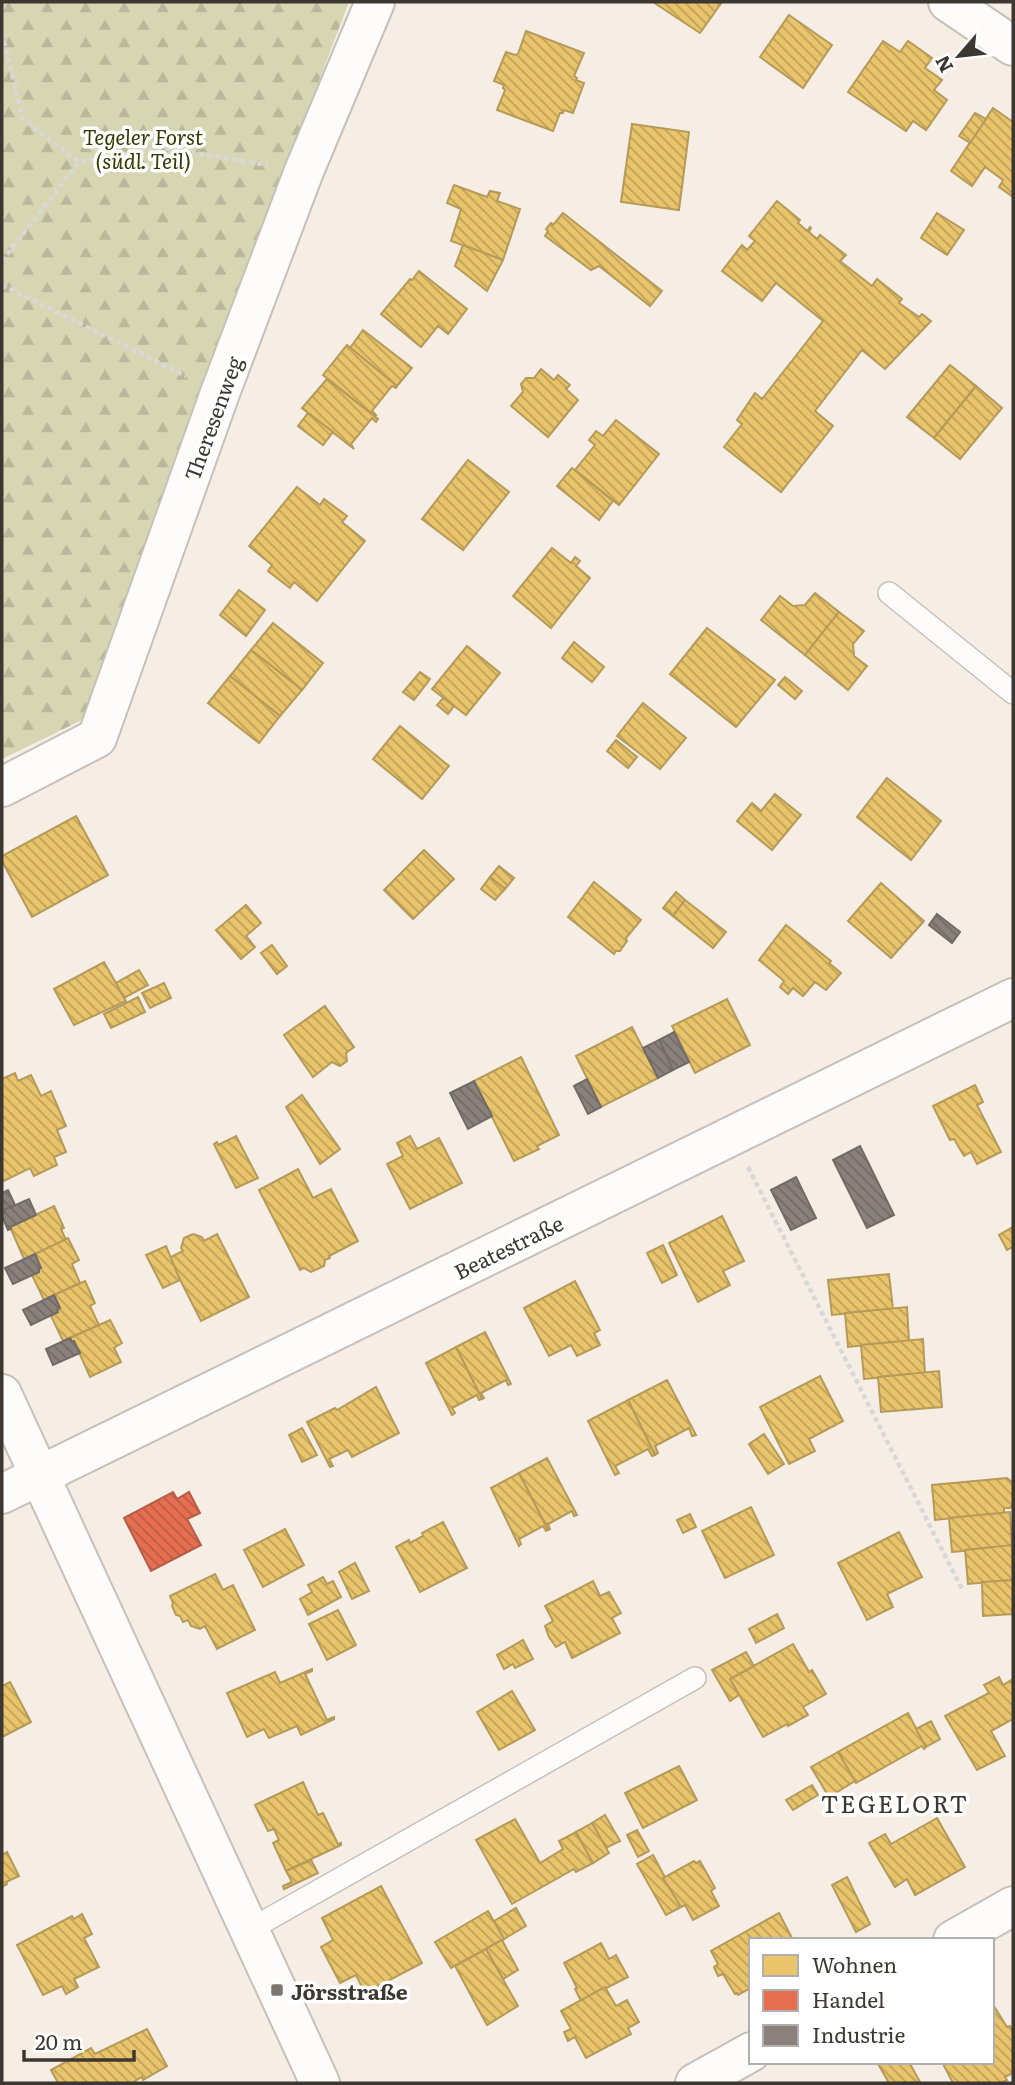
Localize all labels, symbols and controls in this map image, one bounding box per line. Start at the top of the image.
north arrow [924,21,994,91]
text: N [927,51,959,78]
park label: Tegeler Forst (südl. Teil) [83,120,204,175]
street label: Theresenweg [175,351,249,485]
street label: Beatestraße [448,1206,568,1286]
district label: TEGELORT [821,1785,969,1820]
legend [749,1938,994,2064]
text: Wohnen [812,1948,897,1979]
place label: Jörsstraße [291,1975,408,2006]
marker: Jörsstraße [269,1982,285,1998]
text: Handel [812,1983,885,2014]
scale bar [24,2018,135,2062]
text: Industrie [812,2018,905,2049]
text: 20 m [35,2025,82,2056]

